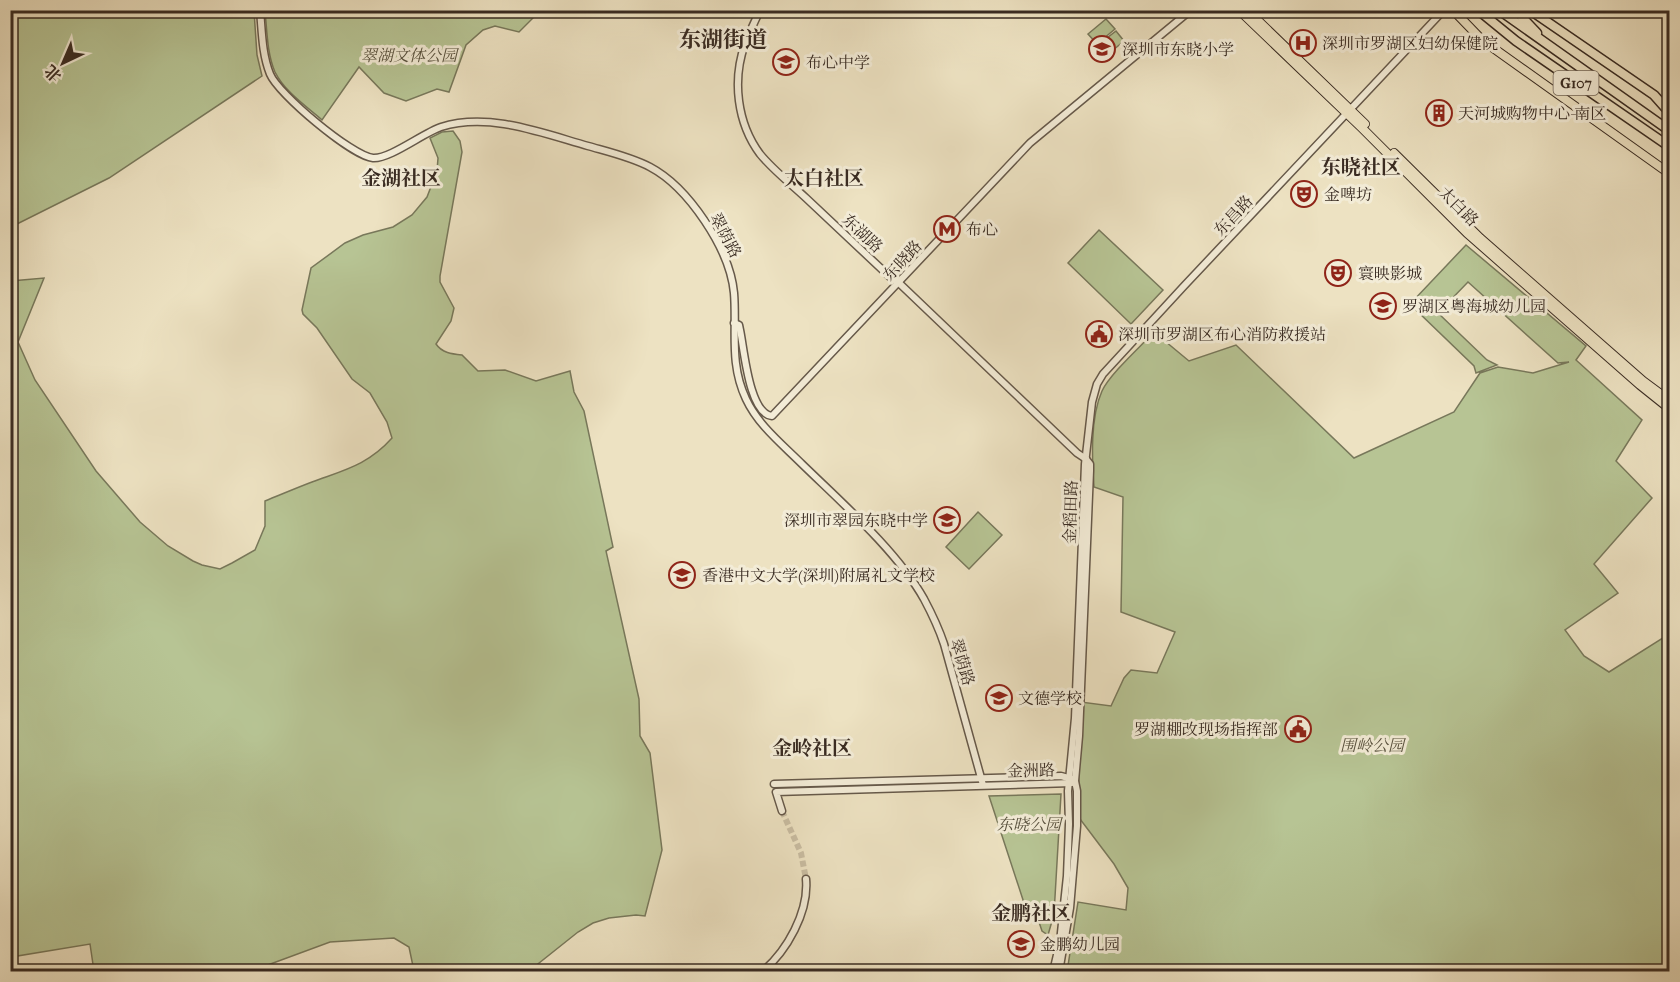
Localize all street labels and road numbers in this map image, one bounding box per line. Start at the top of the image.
road number: G107 [1554,71,1598,95]
street label: 太白路 [1435,183,1482,230]
street label: 东昌路 [1210,191,1257,239]
street label: 翠荫路 [706,210,745,261]
street label: 东湖路 [839,210,887,257]
street label: 东晓路 [879,236,926,284]
street label: 金稻田路 [1060,480,1081,544]
street label: 翠荫路 [947,636,978,688]
street label: 金洲路 [1007,761,1055,780]

